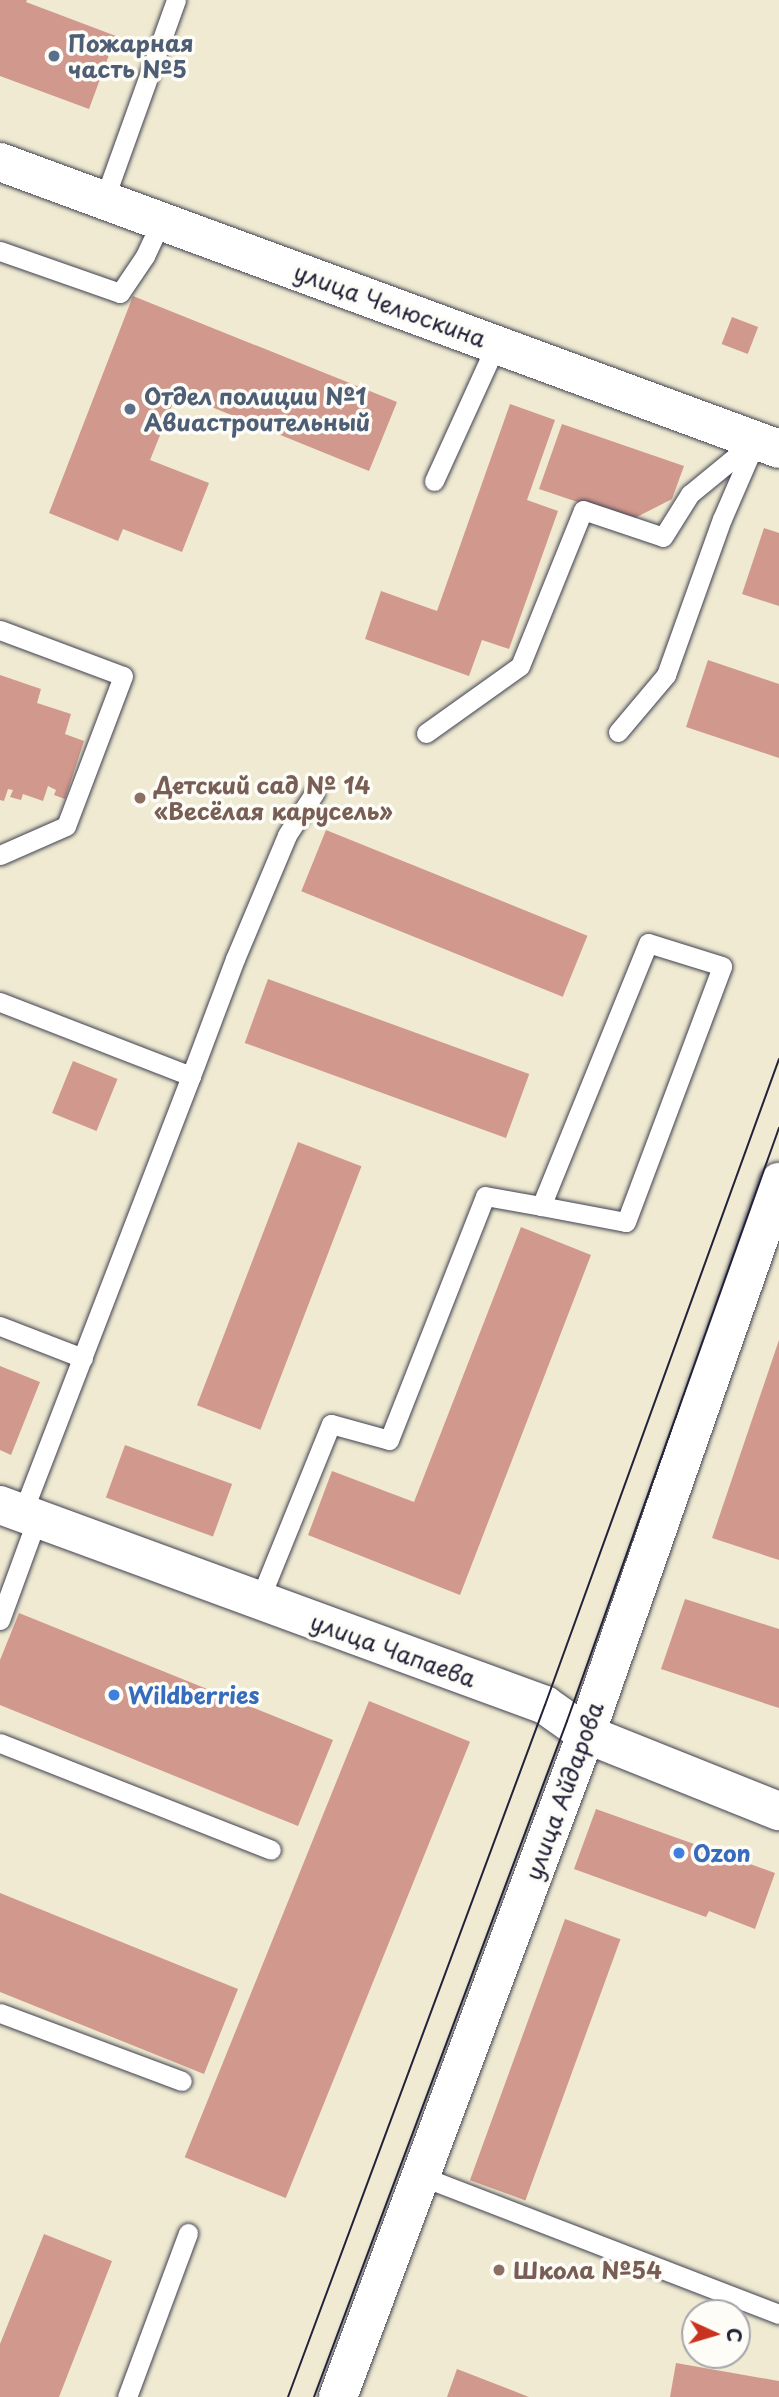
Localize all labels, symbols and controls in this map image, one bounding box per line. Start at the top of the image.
place label: Пожарная часть №5 [68,29,193,83]
marker: Пожарная часть №5 [46,48,62,64]
street label: улица Челюскина [290,257,490,353]
place label: Отдел полиции №1 Авиастроительный [144,382,370,436]
marker: Отдел полиции №1 Авиастроительный [122,401,138,417]
place label: Детский сад № 14 «Весёлая карусель» [154,771,392,825]
marker: Детский сад № 14 «Весёлая карусель» [132,790,148,806]
street label: улица Чапаева [306,1607,480,1693]
place label: Wildberries [128,1681,259,1709]
marker: Wildberries [106,1687,122,1703]
street label: улица Айдарова [519,1698,609,1884]
place label: Ozon [693,1839,751,1867]
marker: Ozon [671,1845,687,1861]
place label: Школа №54 [513,2256,663,2284]
marker: Школа №54 [491,2262,507,2278]
north arrow [681,2299,751,2369]
text: С [720,2327,749,2343]

